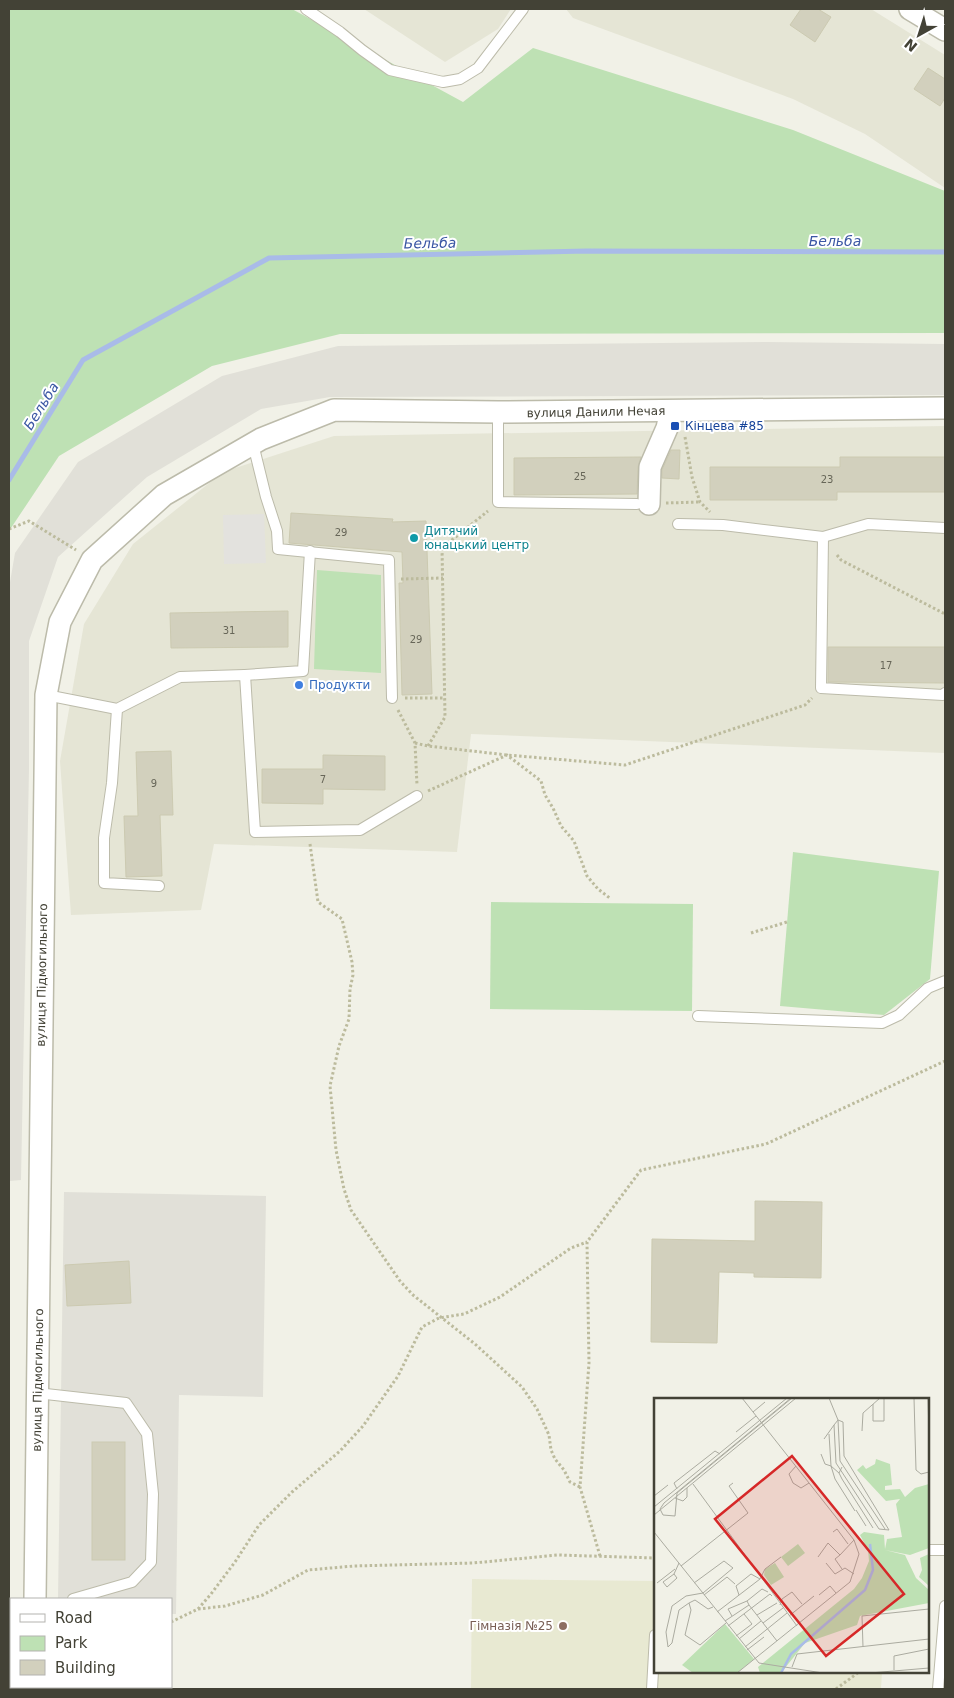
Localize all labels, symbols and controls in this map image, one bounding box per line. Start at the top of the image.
north arrow [894,10,944,60]
text: N [901,35,920,55]
water label: Бельба [809,233,861,249]
water label: Бельба [404,235,456,251]
water label: Бельба [20,379,62,433]
street label: вулиця Данили Нечая [527,404,665,420]
place label: Кінцева #85 [685,419,764,433]
marker: Кінцева #85 [669,420,681,432]
house number: 25 [574,471,586,482]
house number: 23 [821,474,833,485]
place label: Дитячий юнацький центр [424,524,529,552]
house number: 29 [335,527,347,538]
marker: Дитячий юнацький центр [408,532,420,544]
house number: 31 [223,625,235,636]
house number: 29 [410,634,422,645]
house number: 17 [880,660,892,671]
place label: Продукти [309,678,370,692]
marker: Продукти [293,679,305,691]
house number: 7 [320,774,326,785]
house number: 9 [151,778,157,789]
street label: вулиця Підмогильного [34,903,50,1047]
street label: вулиця Підмогильного [30,1308,46,1452]
inset map [654,1398,929,1673]
legend [10,1598,172,1688]
text: Road [55,1609,93,1627]
place label: Гімназія №25 [470,1619,553,1633]
marker: Гімназія №25 [557,1620,569,1632]
text: Park [55,1634,88,1652]
text: Building [55,1659,116,1677]

